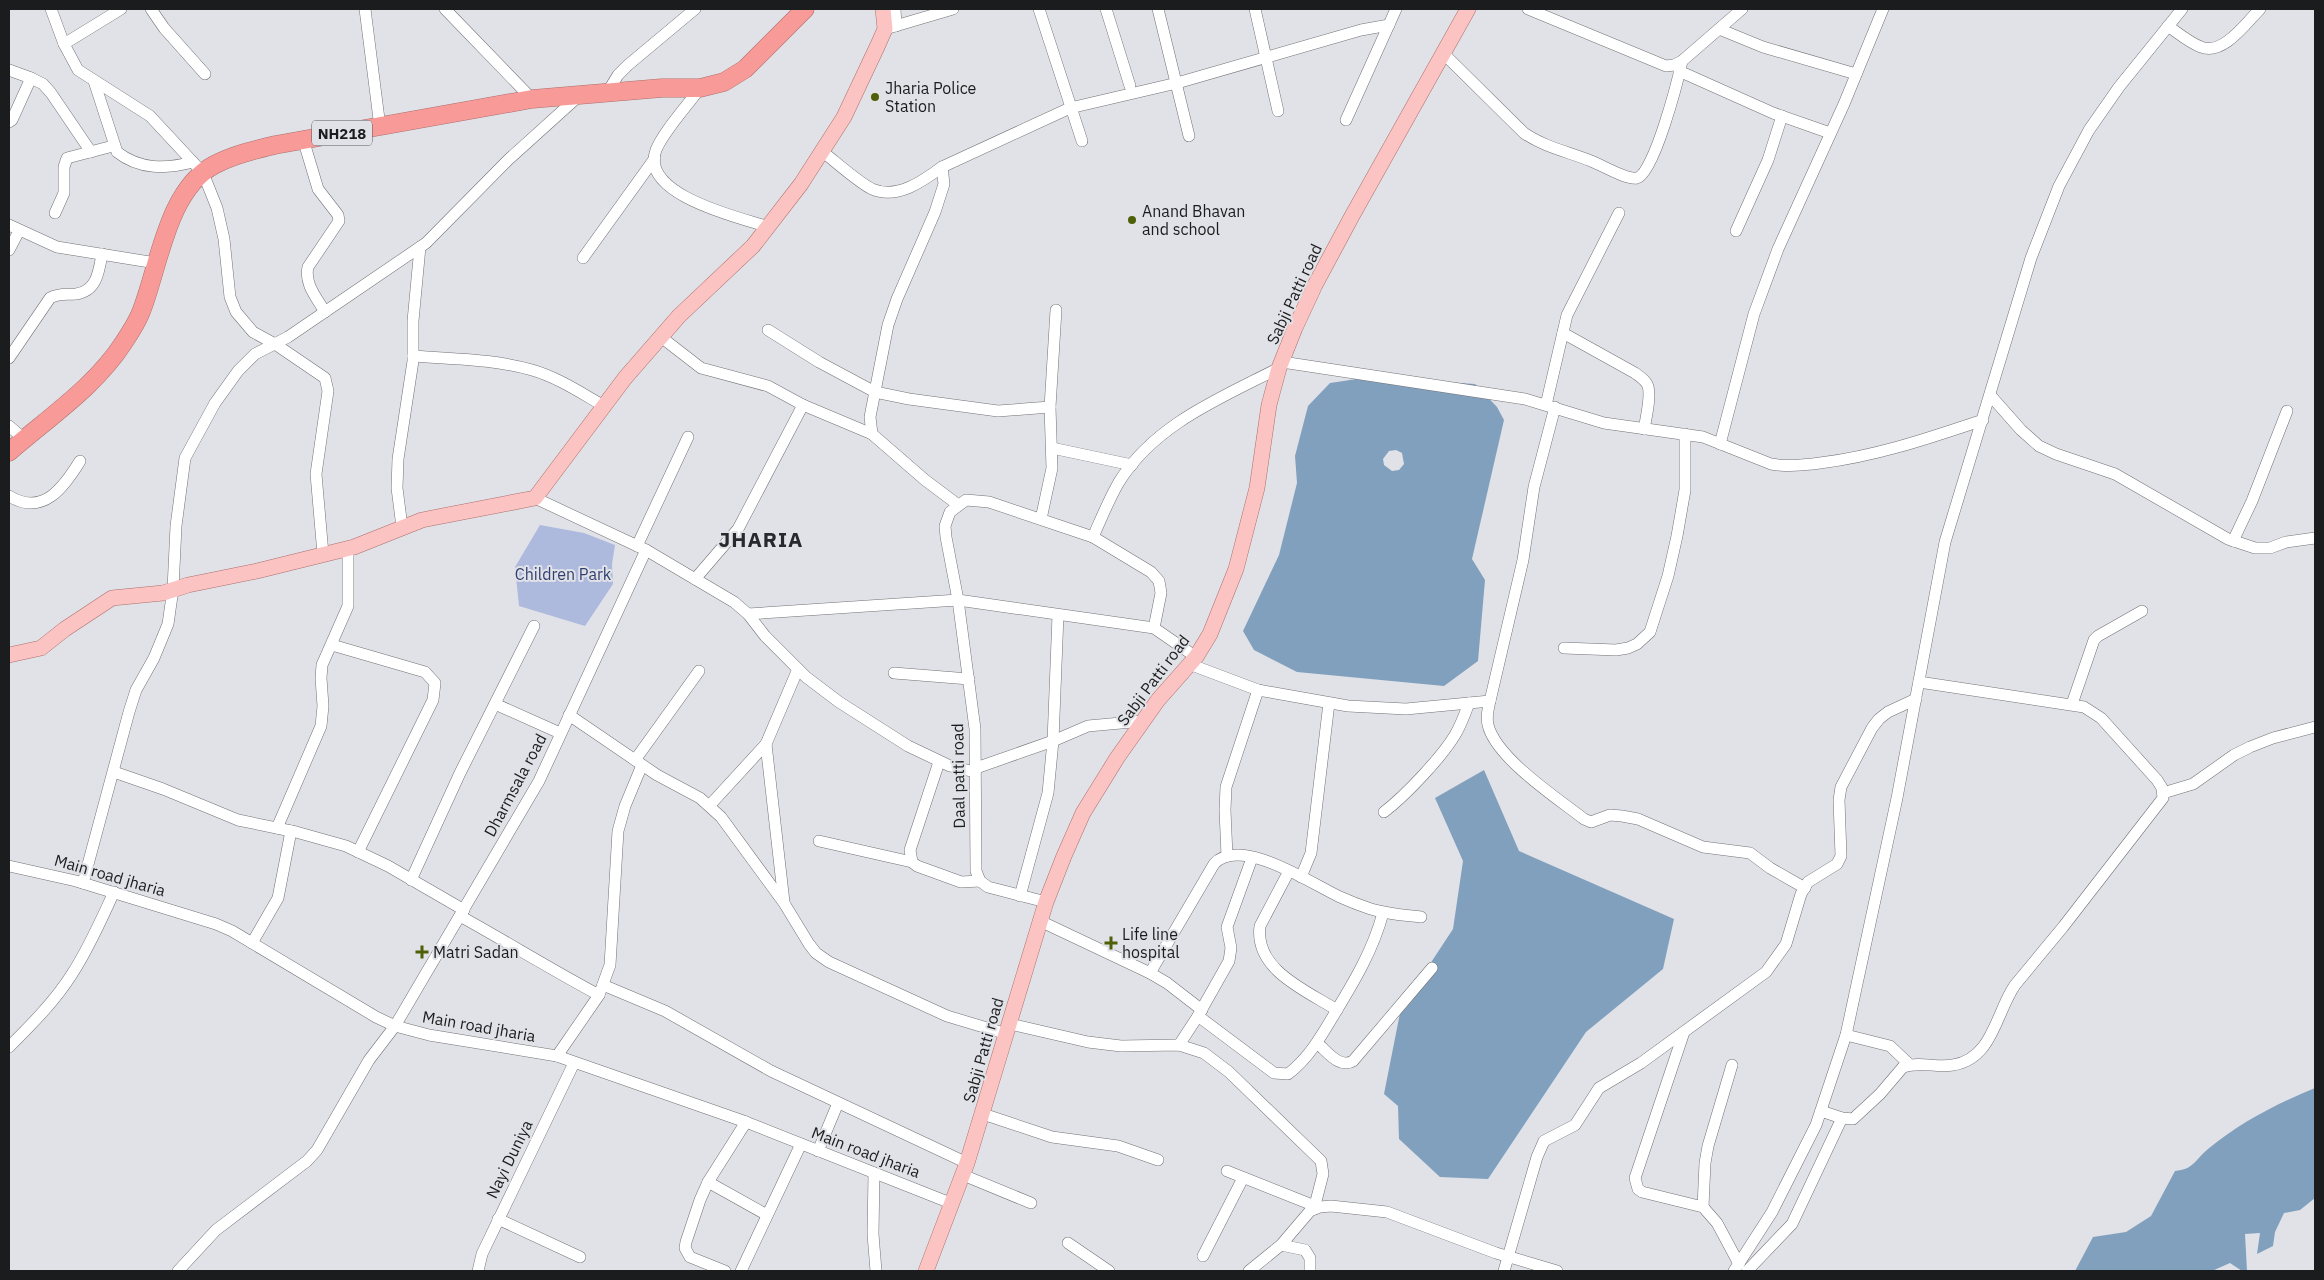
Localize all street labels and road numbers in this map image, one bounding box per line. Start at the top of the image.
road number: NH218 [312,120,372,146]
street label: Sabji Patti road [1262,241,1326,347]
street label: Sabji Patti road [1112,631,1194,729]
street label: Daal patti road [947,723,969,829]
street label: Dharmsala road [479,730,551,840]
street label: Main road jharia [52,850,168,901]
street label: Sabji Patti road [958,995,1008,1105]
street label: Main road jharia [421,1006,538,1046]
street label: Nayi Duniya [481,1116,537,1201]
street label: Main road jharia [809,1122,924,1182]

